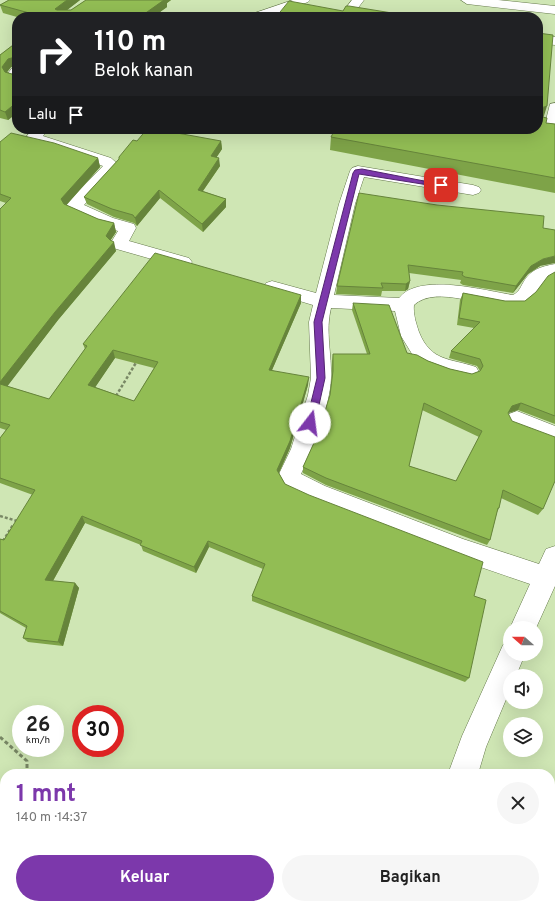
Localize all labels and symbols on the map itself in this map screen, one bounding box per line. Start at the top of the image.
pin [424,168,458,202]
position arrow [289,402,331,444]
north arrow [503,621,543,661]
speed limit sign: 30 [72,705,124,757]

